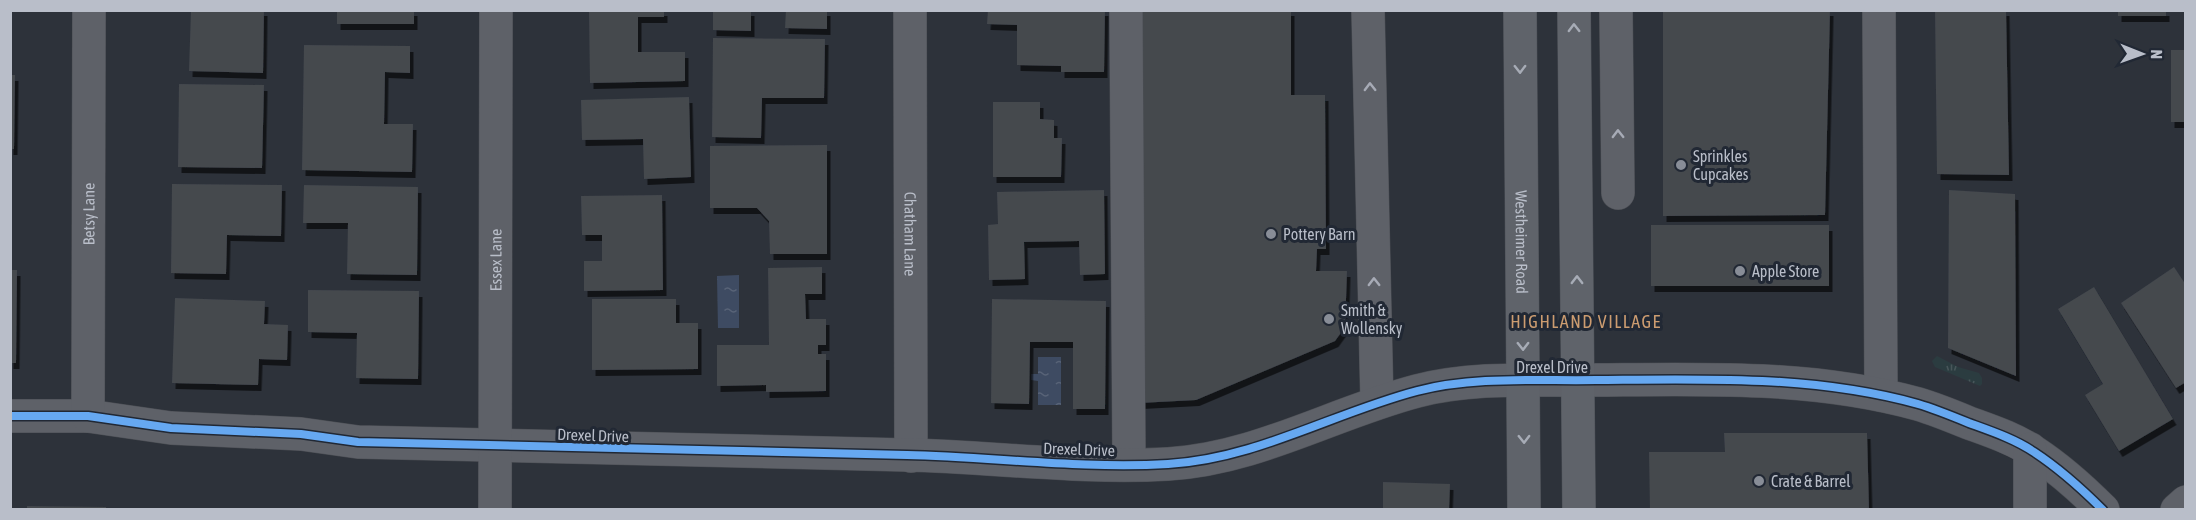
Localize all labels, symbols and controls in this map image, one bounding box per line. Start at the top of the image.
one-way arrow [1568,23,1581,32]
north arrow [2112,24,2172,84]
text: N [2148,49,2166,59]
one-way arrow [1514,64,1526,73]
one-way arrow [1363,82,1376,91]
one-way arrow [1612,130,1624,139]
place label: Sprinkles Cupcakes [1693,147,1749,184]
marker: Sprinkles Cupcakes [1674,158,1688,172]
street label: Betsy Lane [79,183,98,245]
street label: Westheimer Road [1512,190,1531,294]
street label: Chatham Lane [901,192,920,276]
place label: Pottery Barn [1283,225,1356,244]
marker: Pottery Barn [1264,227,1278,241]
street label: Essex Lane [486,229,505,291]
place label: Apple Store [1752,262,1819,281]
marker: Apple Store [1733,264,1747,278]
one-way arrow [1571,275,1583,284]
one-way arrow [1368,277,1380,286]
place label: Smith & Wollensky [1341,301,1403,338]
district label: HIGHLAND VILLAGE [1510,311,1662,332]
marker: Smith & Wollensky [1322,312,1336,326]
one-way arrow [1517,341,1529,350]
street label: Drexel Drive [1516,358,1588,376]
street label: Drexel Drive [557,425,629,445]
one-way arrow [1518,434,1530,443]
street label: Drexel Drive [1043,439,1115,459]
place label: Crate & Barrel [1771,472,1851,490]
marker: Crate & Barrel [1752,474,1766,488]

